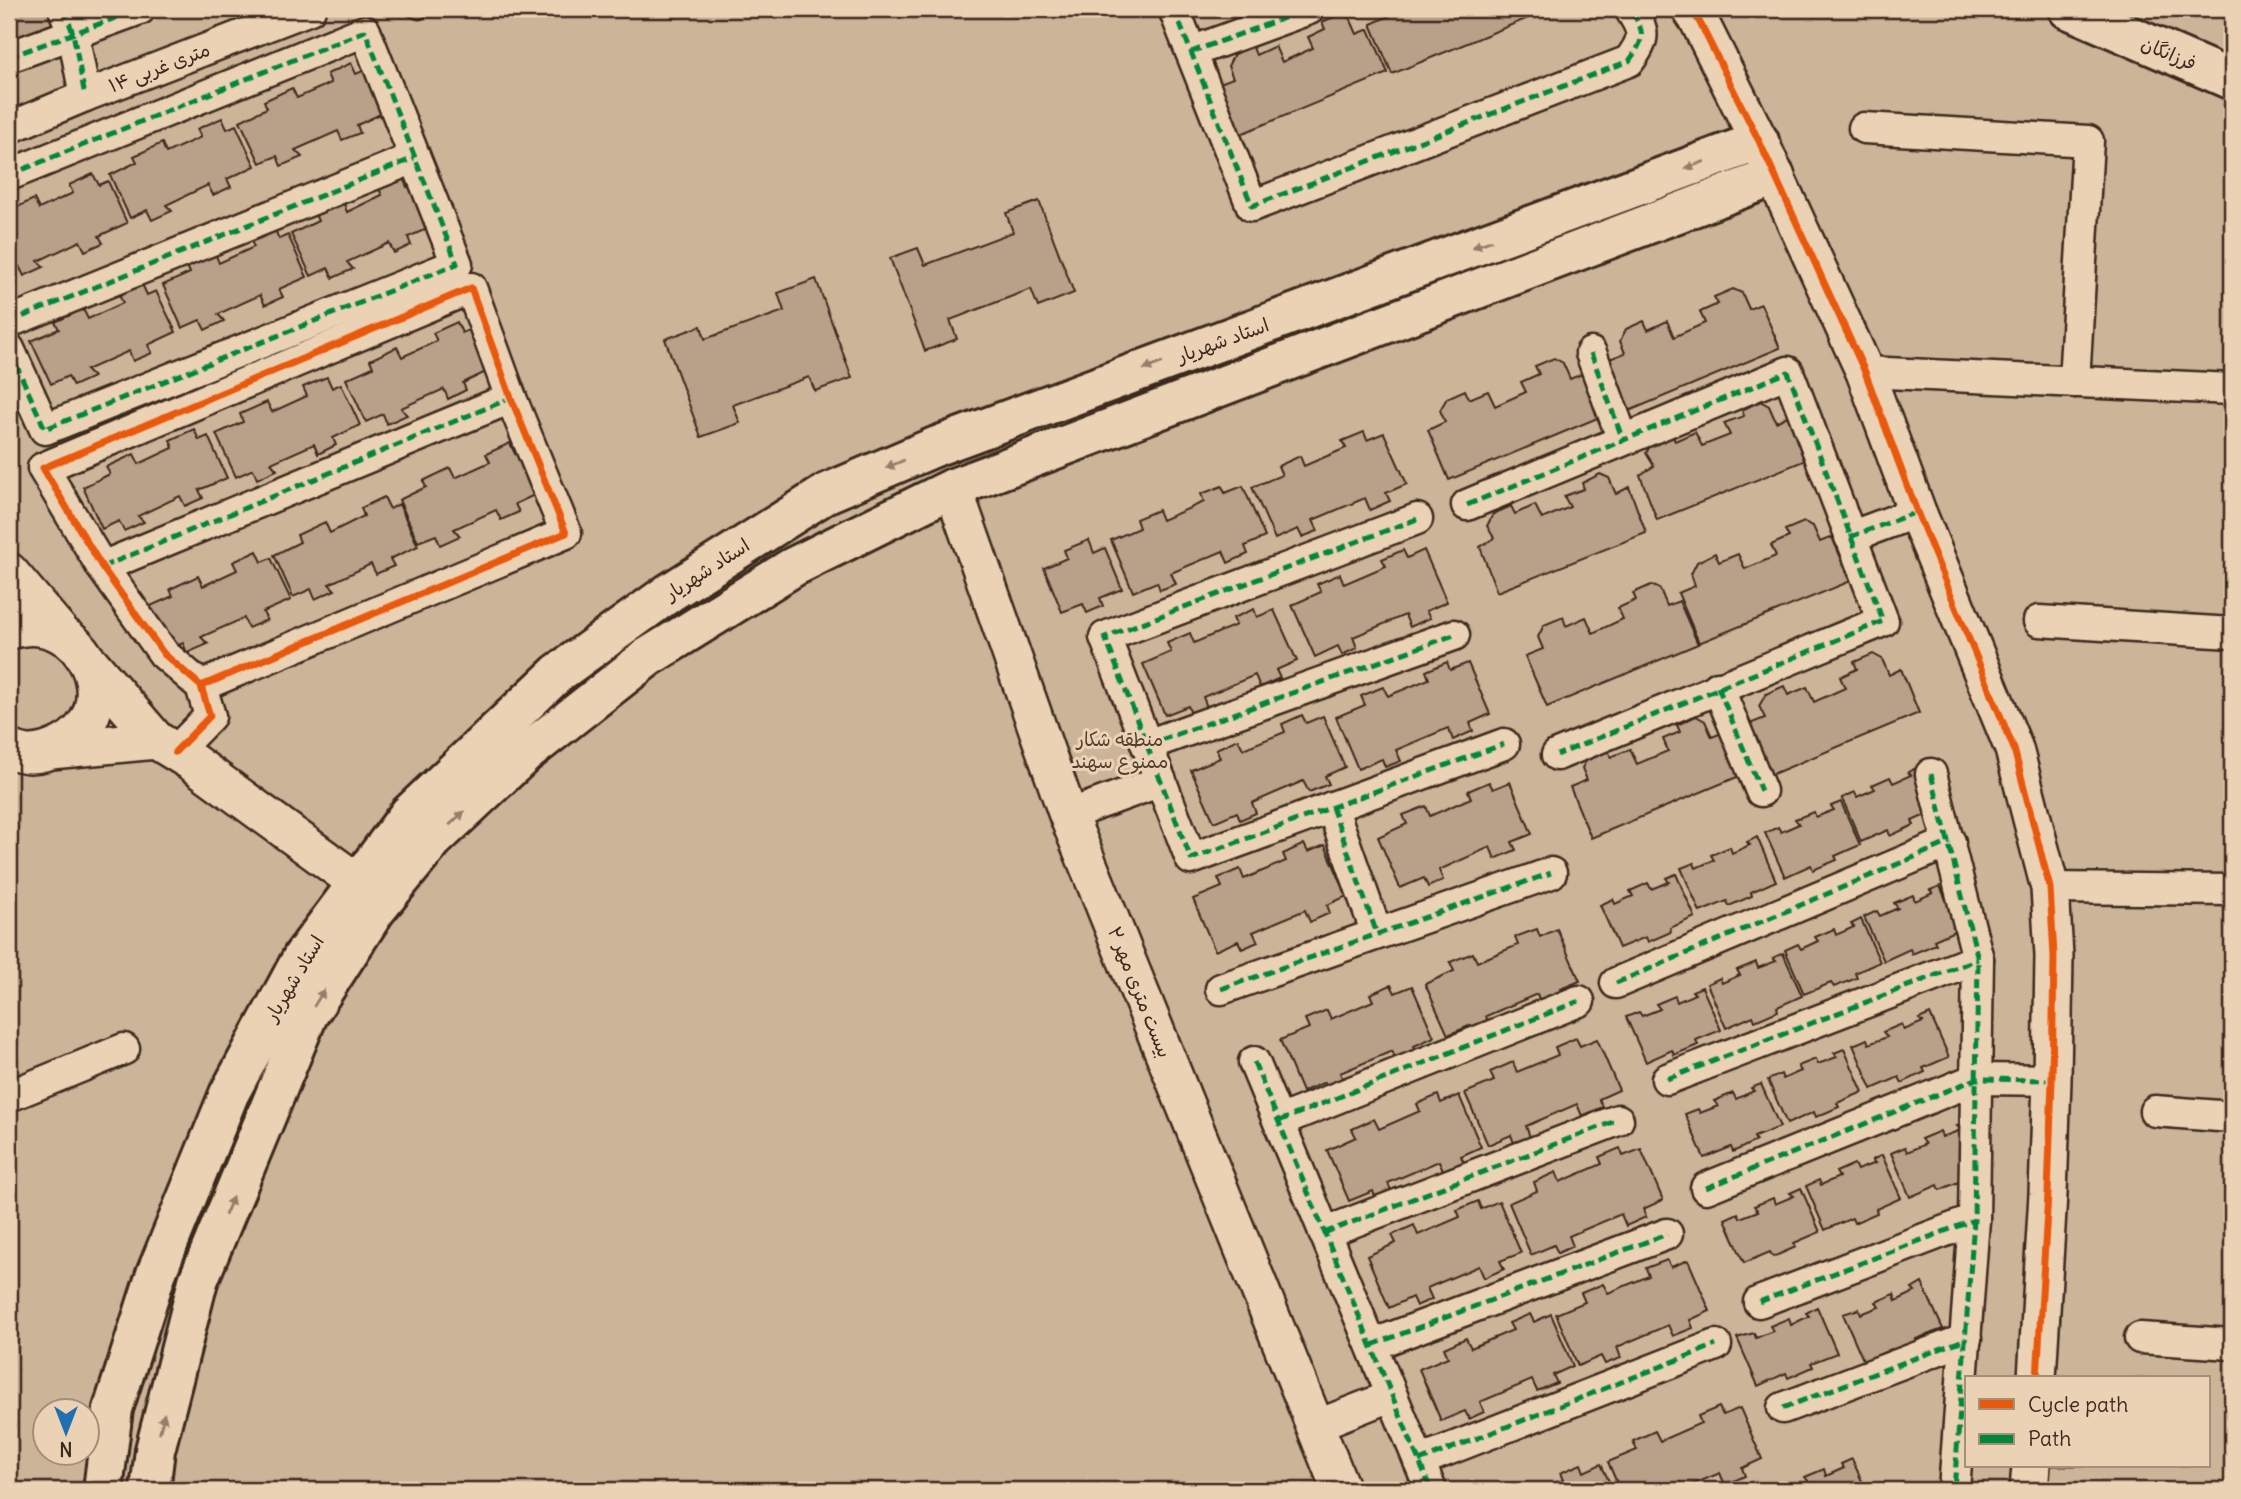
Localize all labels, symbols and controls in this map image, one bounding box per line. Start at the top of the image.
street label: فرزانگان [2138,31,2200,75]
street label: ۱۴ متری غربی [105,37,213,98]
one-way arrow [1685,160,1706,171]
one-way arrow [1471,239,1492,250]
street label: استاد شهریار [1172,312,1272,368]
one-way arrow [1143,360,1164,371]
one-way arrow [885,458,905,470]
street label: استاد شهریار [659,533,754,606]
park label: منطقه شکار ممنوع سهند [1071,727,1169,775]
one-way arrow [448,810,466,826]
street label: بیست متری مهر ۲ [1103,923,1177,1061]
street label: استاد شهریار [258,931,329,1027]
one-way arrow [313,988,326,1008]
one-way arrow [223,1196,234,1217]
legend [1965,1376,2210,1468]
text: Cycle path [2028,1391,2128,1418]
north arrow [32,1398,102,1468]
one-way arrow [157,1412,168,1434]
text: Path [2028,1425,2071,1452]
text: N [59,1437,73,1461]

